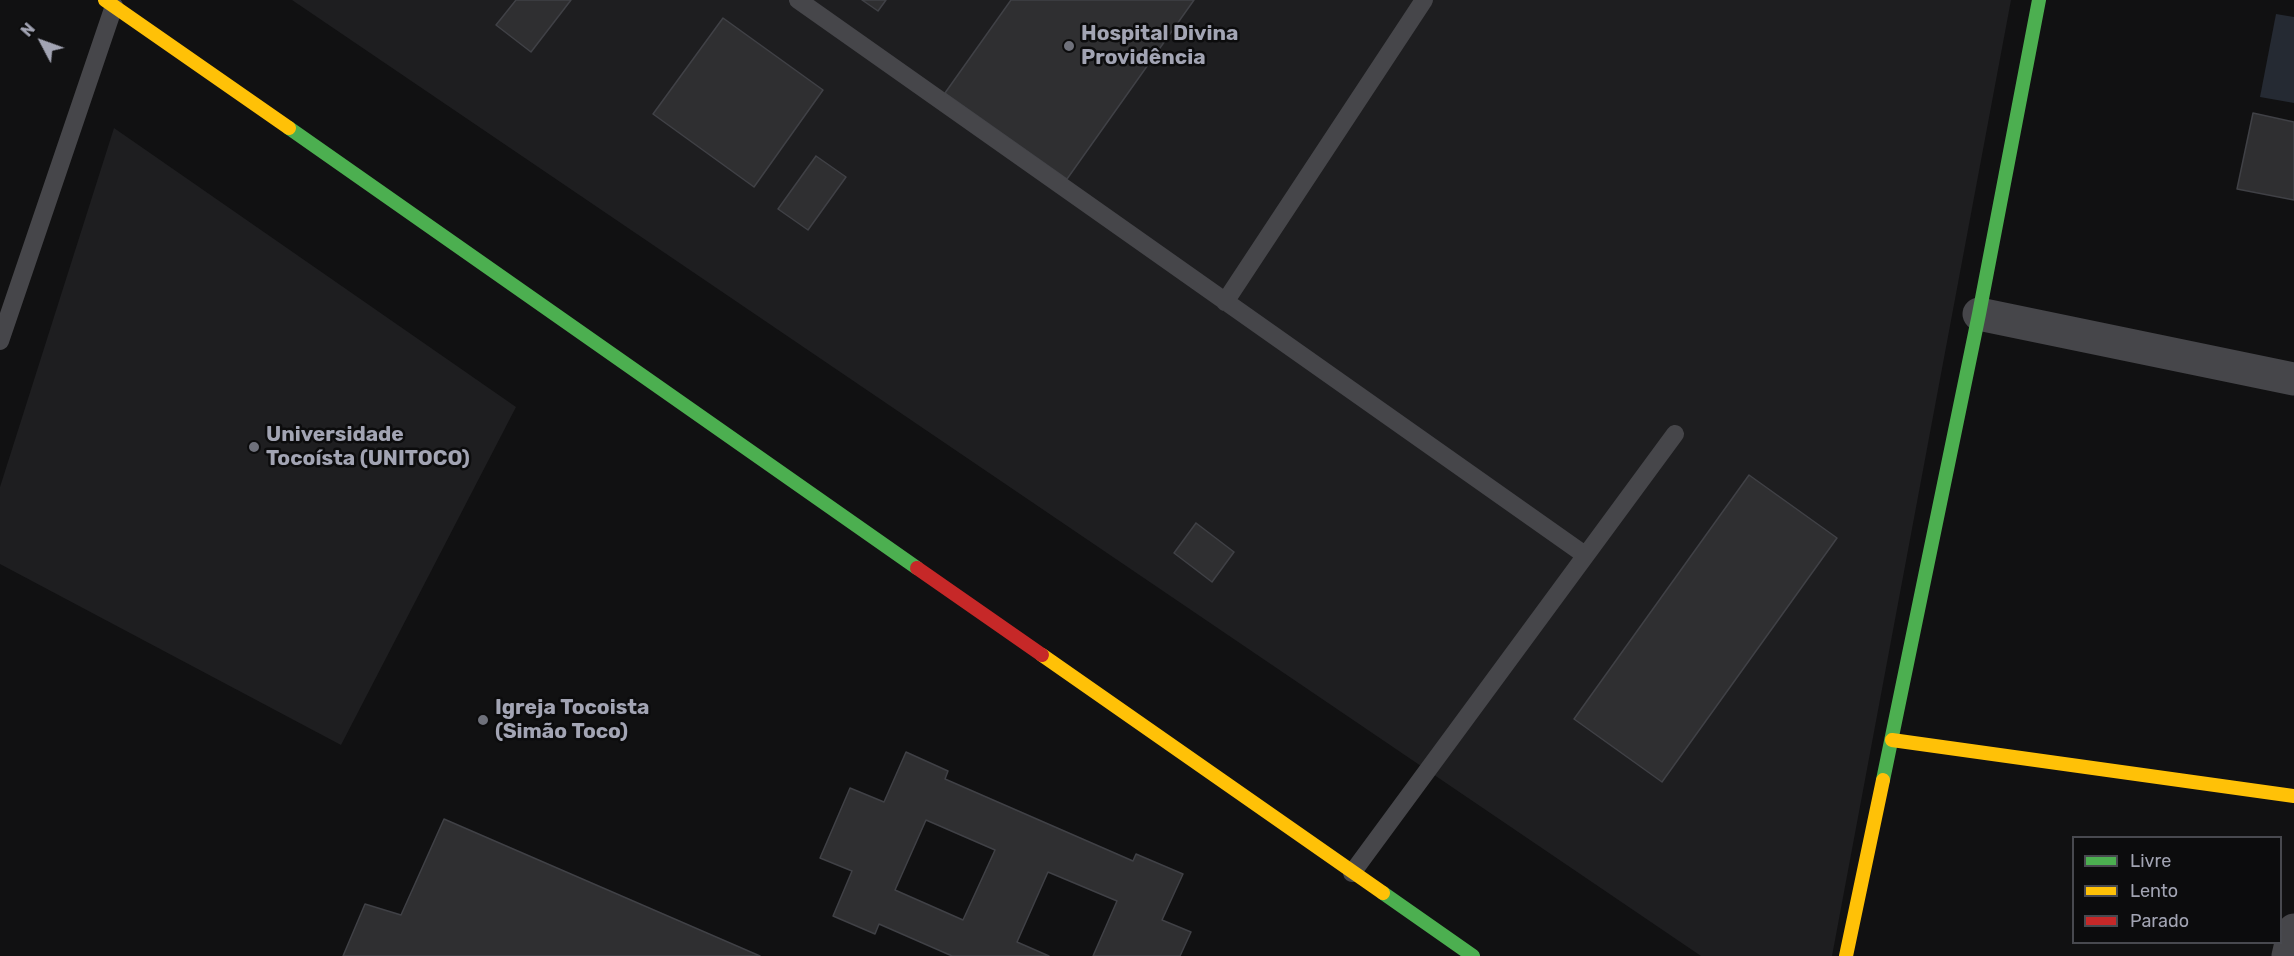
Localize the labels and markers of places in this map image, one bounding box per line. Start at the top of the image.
place label: Hospital Divina Providência [1081,21,1238,71]
marker: Hospital Divina Providência [1062,39,1076,53]
place label: Universidade Tocoísta (UNITOCO) [266,422,470,472]
marker: Universidade Tocoísta (UNITOCO) [247,440,261,454]
place label: Igreja Tocoista (Simão Toco) [495,695,649,745]
marker: Igreja Tocoista (Simão Toco) [476,713,490,727]

